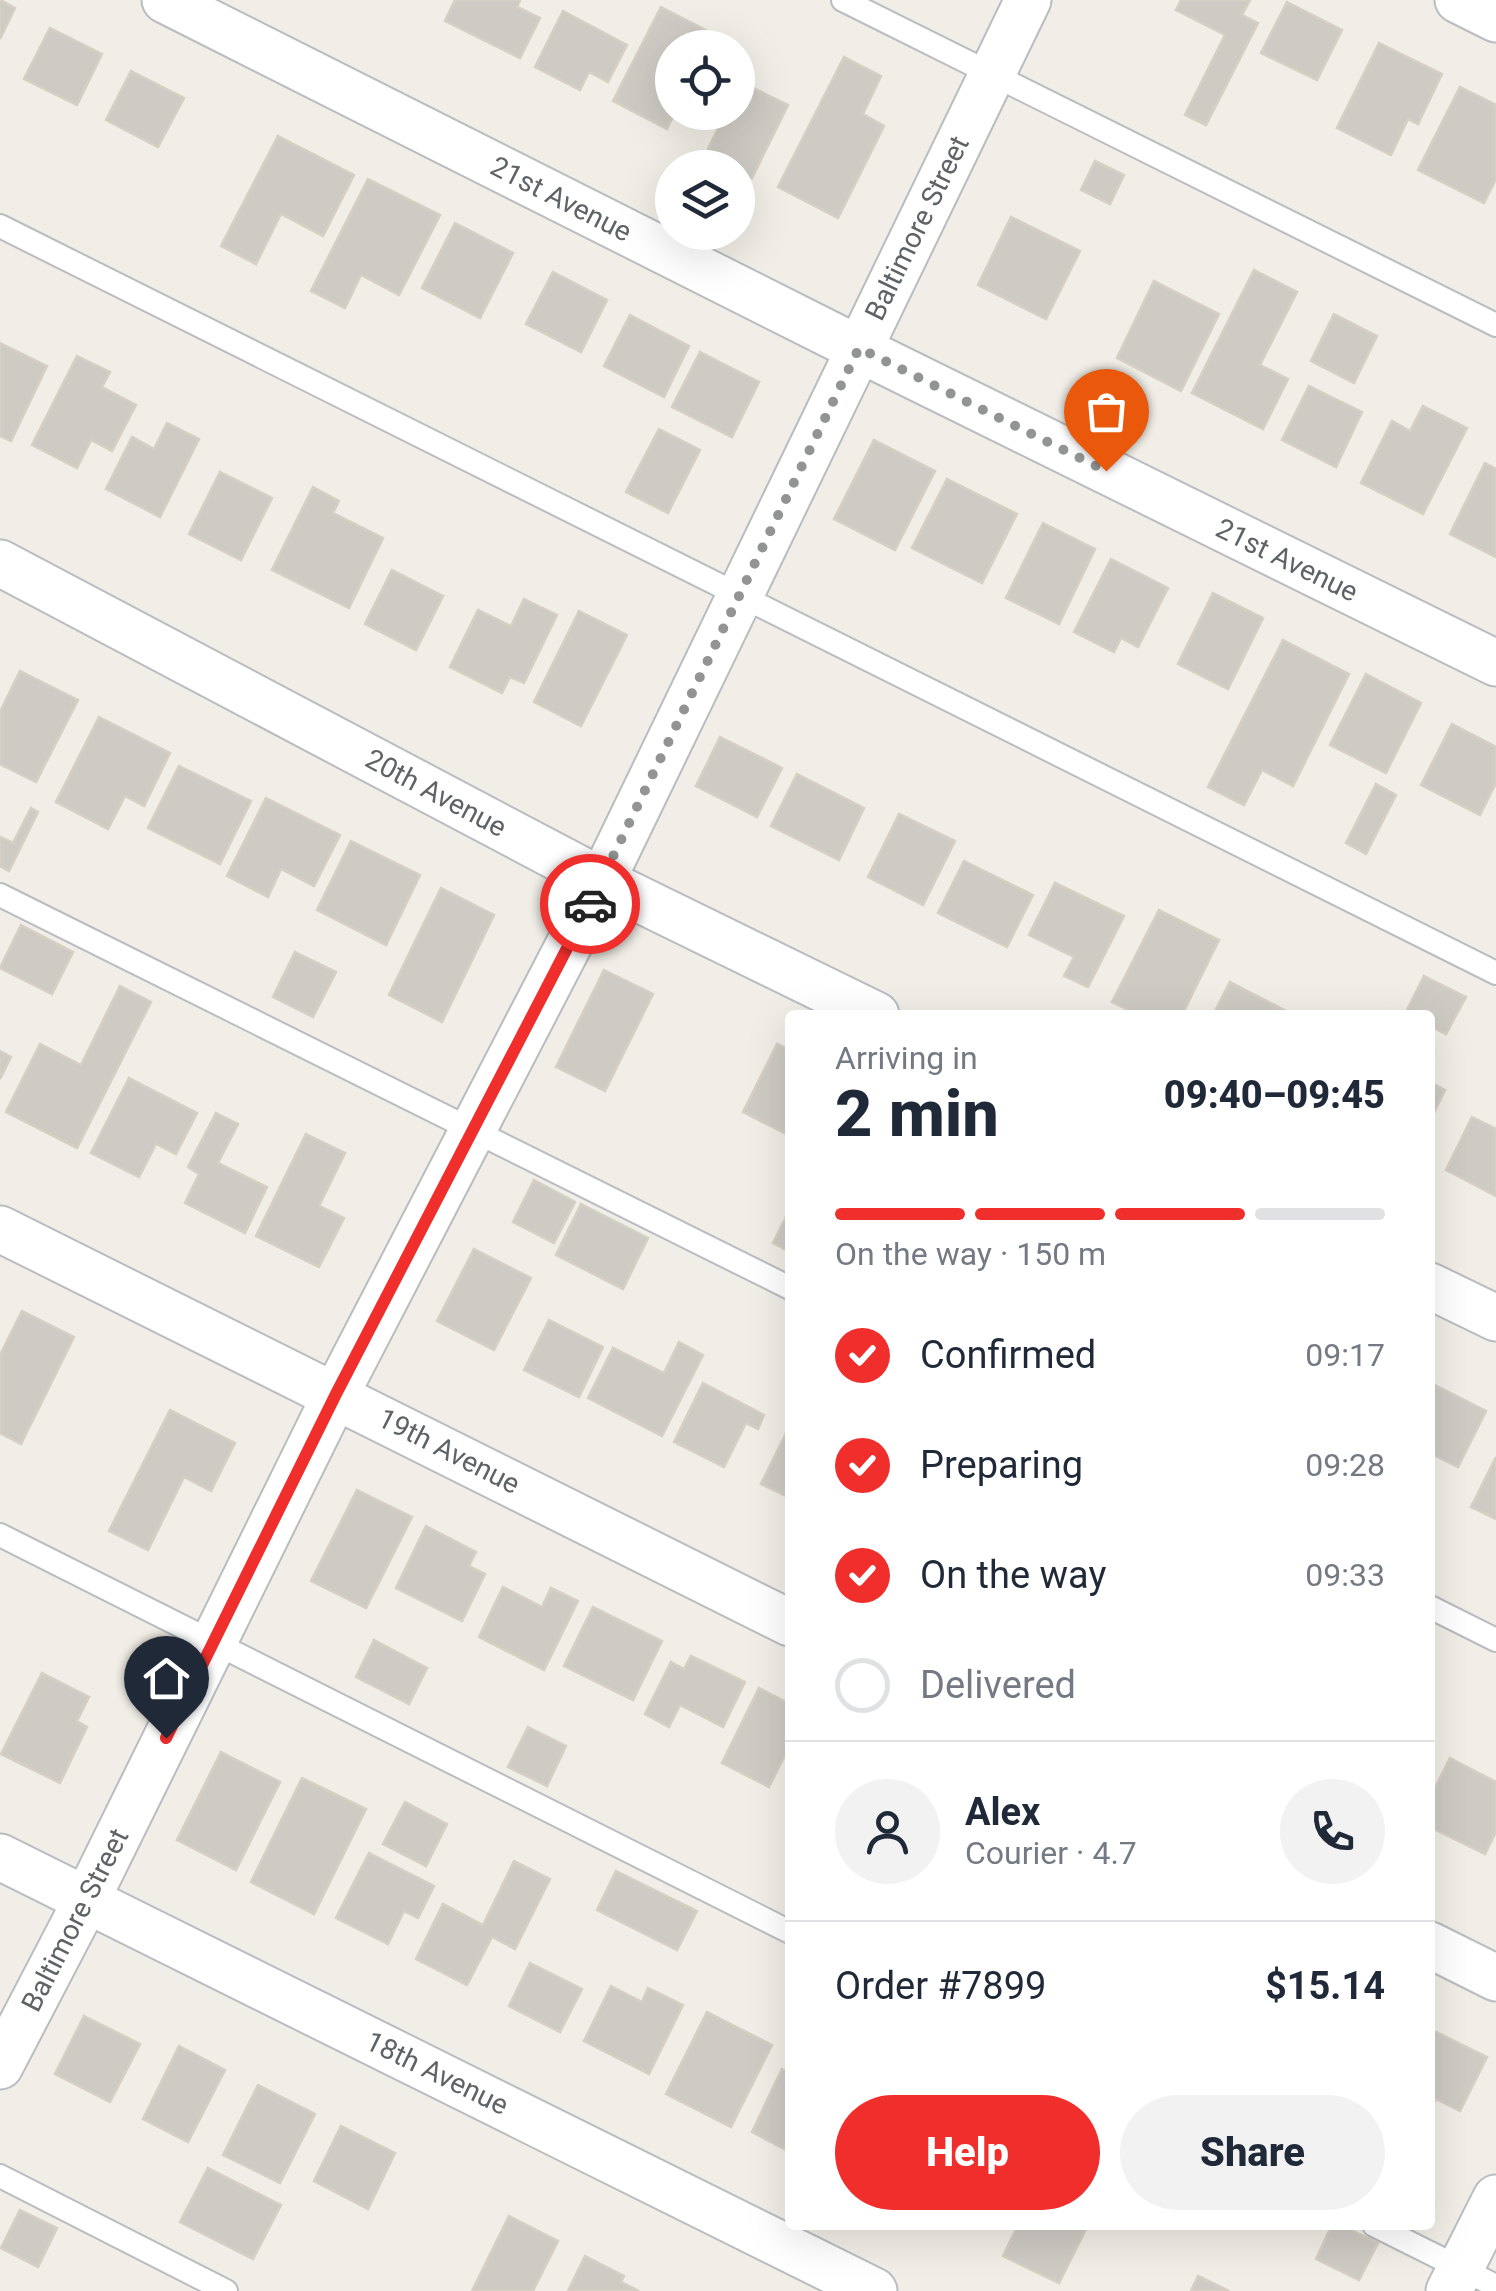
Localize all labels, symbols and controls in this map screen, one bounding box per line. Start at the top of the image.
map controls [655,30,755,250]
button: locate [655,30,755,130]
street label: Baltimore Street [858,130,976,326]
street label: 21st Avenue [485,149,637,249]
button: layers [655,150,755,250]
pin [1064,369,1149,472]
icon: bag [1079,384,1134,439]
street label: 21st Avenue [1211,512,1363,608]
street label: 20th Avenue [360,742,512,844]
courier [540,854,640,954]
icon: car [563,877,618,932]
text: Arriving in [835,1039,978,1077]
text: 09:40–09:45 [1164,1073,1385,1117]
text: 2 min [835,1076,999,1152]
text: On the way · 150 m [835,1235,1106,1273]
icon: check [835,1328,890,1383]
text: Confirmed [920,1333,1096,1377]
text: 09:17 [1305,1336,1385,1374]
street label: 19th Avenue [373,1401,525,1501]
icon: check [835,1438,890,1493]
text: Preparing [920,1443,1083,1487]
text: 09:28 [1305,1446,1385,1484]
icon: check [835,1548,890,1603]
text: On the way [920,1553,1106,1597]
text: 09:33 [1305,1556,1385,1594]
pin [124,1636,209,1739]
icon: home [139,1651,194,1706]
text: Delivered [920,1663,1076,1707]
button: person [835,1779,940,1884]
button: phone [1280,1779,1385,1884]
text: Alex [965,1790,1040,1834]
street label: Baltimore Street [15,1823,135,2017]
text: Courier · 4.7 [965,1834,1137,1872]
text: Order #7899 [835,1964,1046,2008]
text: $15.14 [1265,1964,1385,2008]
street label: 18th Avenue [360,2024,514,2122]
button: Help [835,2095,1100,2210]
button: Share [1120,2095,1385,2210]

